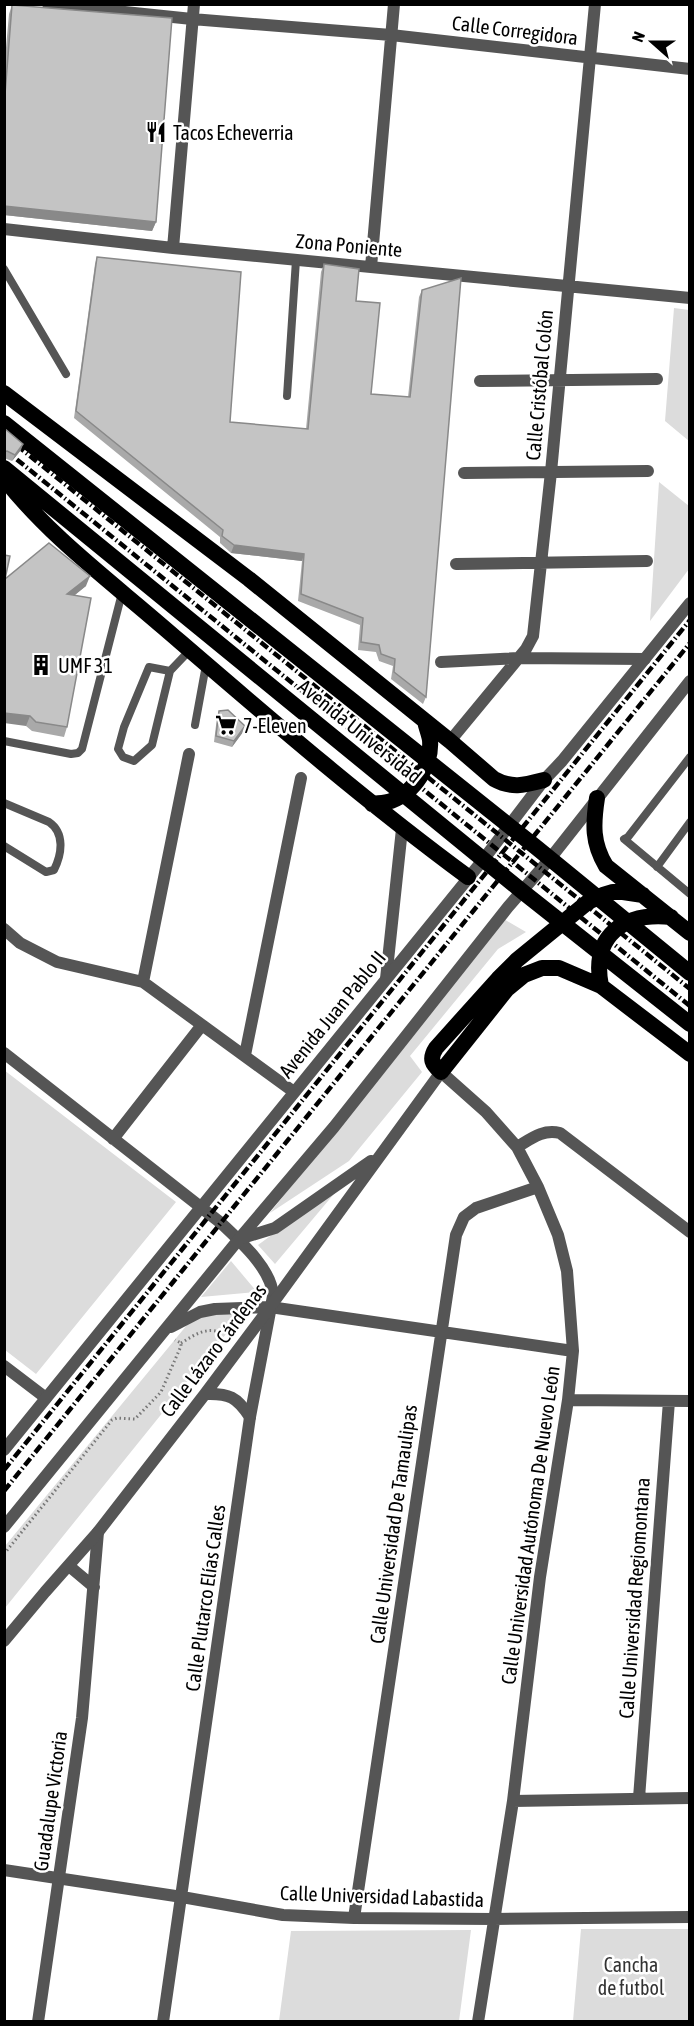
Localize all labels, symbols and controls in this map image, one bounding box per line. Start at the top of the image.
street label: Calle Corregidora [451,11,579,49]
north arrow [622,12,682,72]
text: N [628,29,648,44]
restaurant icon: Tacos Echeverria [144,120,168,144]
place label: Tacos Echeverria [173,121,294,144]
street label: Zona Poniente [295,229,403,261]
street label: Calle Cristóbal Colón [521,309,557,461]
building icon: UMF 31 [29,653,53,677]
place label: UMF 31 [58,654,113,677]
street label: Avenida Universidad [294,674,426,788]
supermarket icon: 7-Eleven [214,713,238,737]
place label: 7-Eleven [243,714,307,737]
street label: Avenida Juan Pablo II [274,946,390,1082]
street label: Calle Lázaro Cárdenas [155,1279,271,1421]
street label: Calle Universidad Autónoma De Nuevo León [496,1364,564,1686]
street label: Calle Universidad De Tamaulipas [365,1403,421,1645]
street label: Calle Universidad Regiomontana [614,1477,654,1719]
street label: Calle Plutarco Elías Calles [181,1503,229,1693]
street label: Guadalupe Victoria [29,1730,71,1872]
street label: Calle Universidad Labastida [279,1881,485,1911]
park label: Cancha de futbol [598,1953,665,1999]

